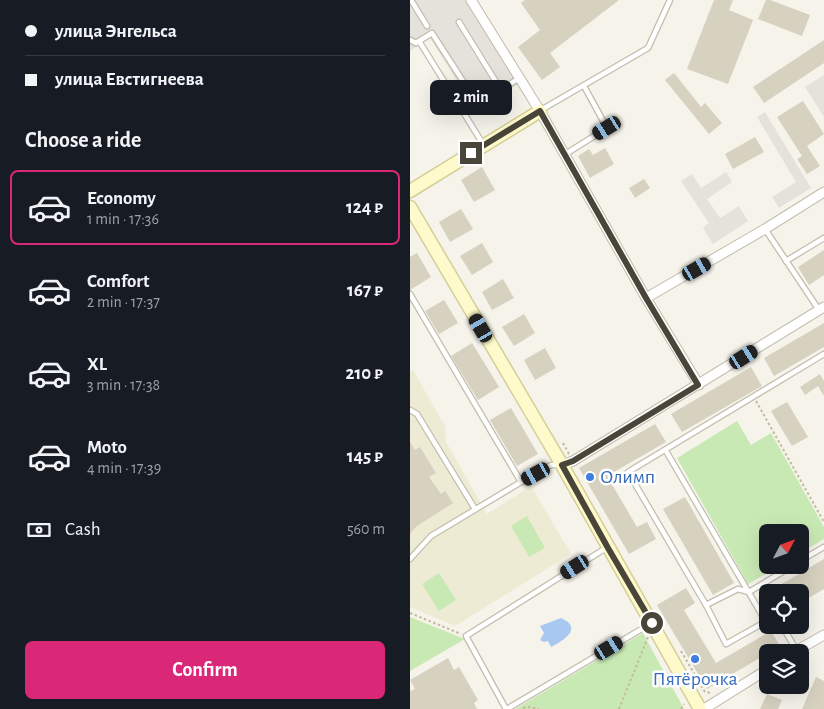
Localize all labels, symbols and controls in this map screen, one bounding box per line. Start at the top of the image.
text: улица Энгельса [55,22,177,41]
text: улица Евстигнеева [55,70,204,89]
callout: 2 min [430,80,512,116]
text: 2 min [453,89,489,105]
car [590,114,623,142]
text: Choose a ride [25,129,141,151]
route end [460,142,482,164]
icon: car [27,185,72,230]
text: Economy [87,189,156,208]
text: 124 ₽ [346,198,383,217]
text: 1 min · 17:36 [87,211,159,227]
car [680,255,713,283]
icon: car [27,268,72,313]
text: Comfort [87,272,149,291]
text: 167 ₽ [347,281,383,300]
text: 2 min · 17:37 [87,294,160,310]
car [467,311,494,345]
car [727,343,760,371]
icon: car [27,351,72,396]
text: XL [87,355,107,374]
text: 210 ₽ [346,364,383,383]
text: 3 min · 17:38 [87,377,160,393]
icon: car [27,434,72,479]
text: Moto [87,438,127,457]
text: 145 ₽ [347,447,383,466]
text: 4 min · 17:39 [87,460,161,476]
car [519,460,552,488]
place label: Олимп [600,467,655,487]
marker: Олимп [584,471,596,483]
icon: cash [25,516,53,544]
text: Cash [65,520,101,539]
text: 560 m [347,521,385,537]
north arrow [759,524,809,574]
map controls [759,524,809,694]
car [558,553,591,581]
button: locate [759,584,809,634]
route start [641,612,663,634]
car [592,634,625,662]
button: Confirm [25,641,385,699]
button: layers [759,644,809,694]
marker: Пятёрочка [689,653,701,665]
place label: Пятёрочка [652,669,738,689]

